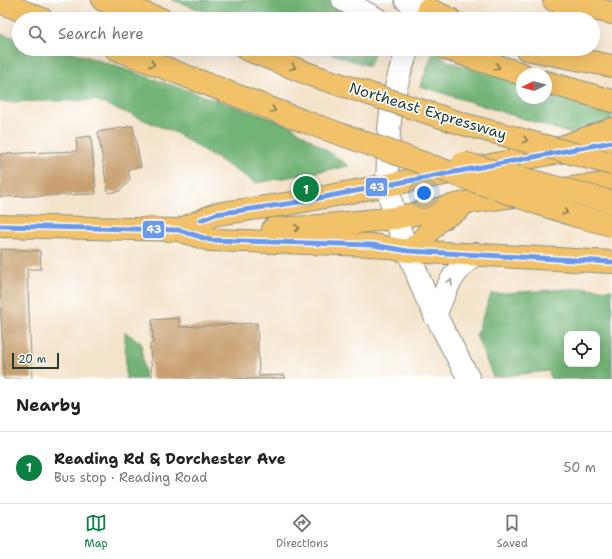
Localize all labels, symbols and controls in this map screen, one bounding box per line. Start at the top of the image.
search box [12,12,600,56]
icon: search [26,23,48,45]
text: Search here [58,24,144,44]
one-way arrow [148,59,155,67]
one-way arrow [494,62,501,71]
one-way arrow [290,63,297,71]
north arrow [516,68,552,104]
street label: Northeast Expressway [347,78,509,144]
one-way arrow [270,105,277,114]
one-way arrow [522,136,528,144]
pin: 1 [293,174,319,204]
line badge: 43 [365,177,388,197]
text: 43 [370,180,385,195]
your location [414,183,434,203]
one-way arrow [561,207,568,216]
line badge: 43 [142,220,165,239]
text: 43 [147,222,162,237]
one-way arrow [294,224,300,232]
one-way arrow [445,279,452,286]
map controls [564,331,600,367]
button: locate [564,331,600,367]
scale bar [12,351,59,370]
text: 20 m [18,352,46,367]
text: Nearby [16,394,81,416]
text: Reading Rd & Dorchester Ave [54,449,286,469]
text: 1 [26,459,32,476]
text: 50 m [563,459,596,476]
text: Bus stop · Reading Road [54,469,207,486]
tab: Map [84,512,108,551]
tab: Directions [276,512,328,551]
tab: Saved [497,512,528,551]

